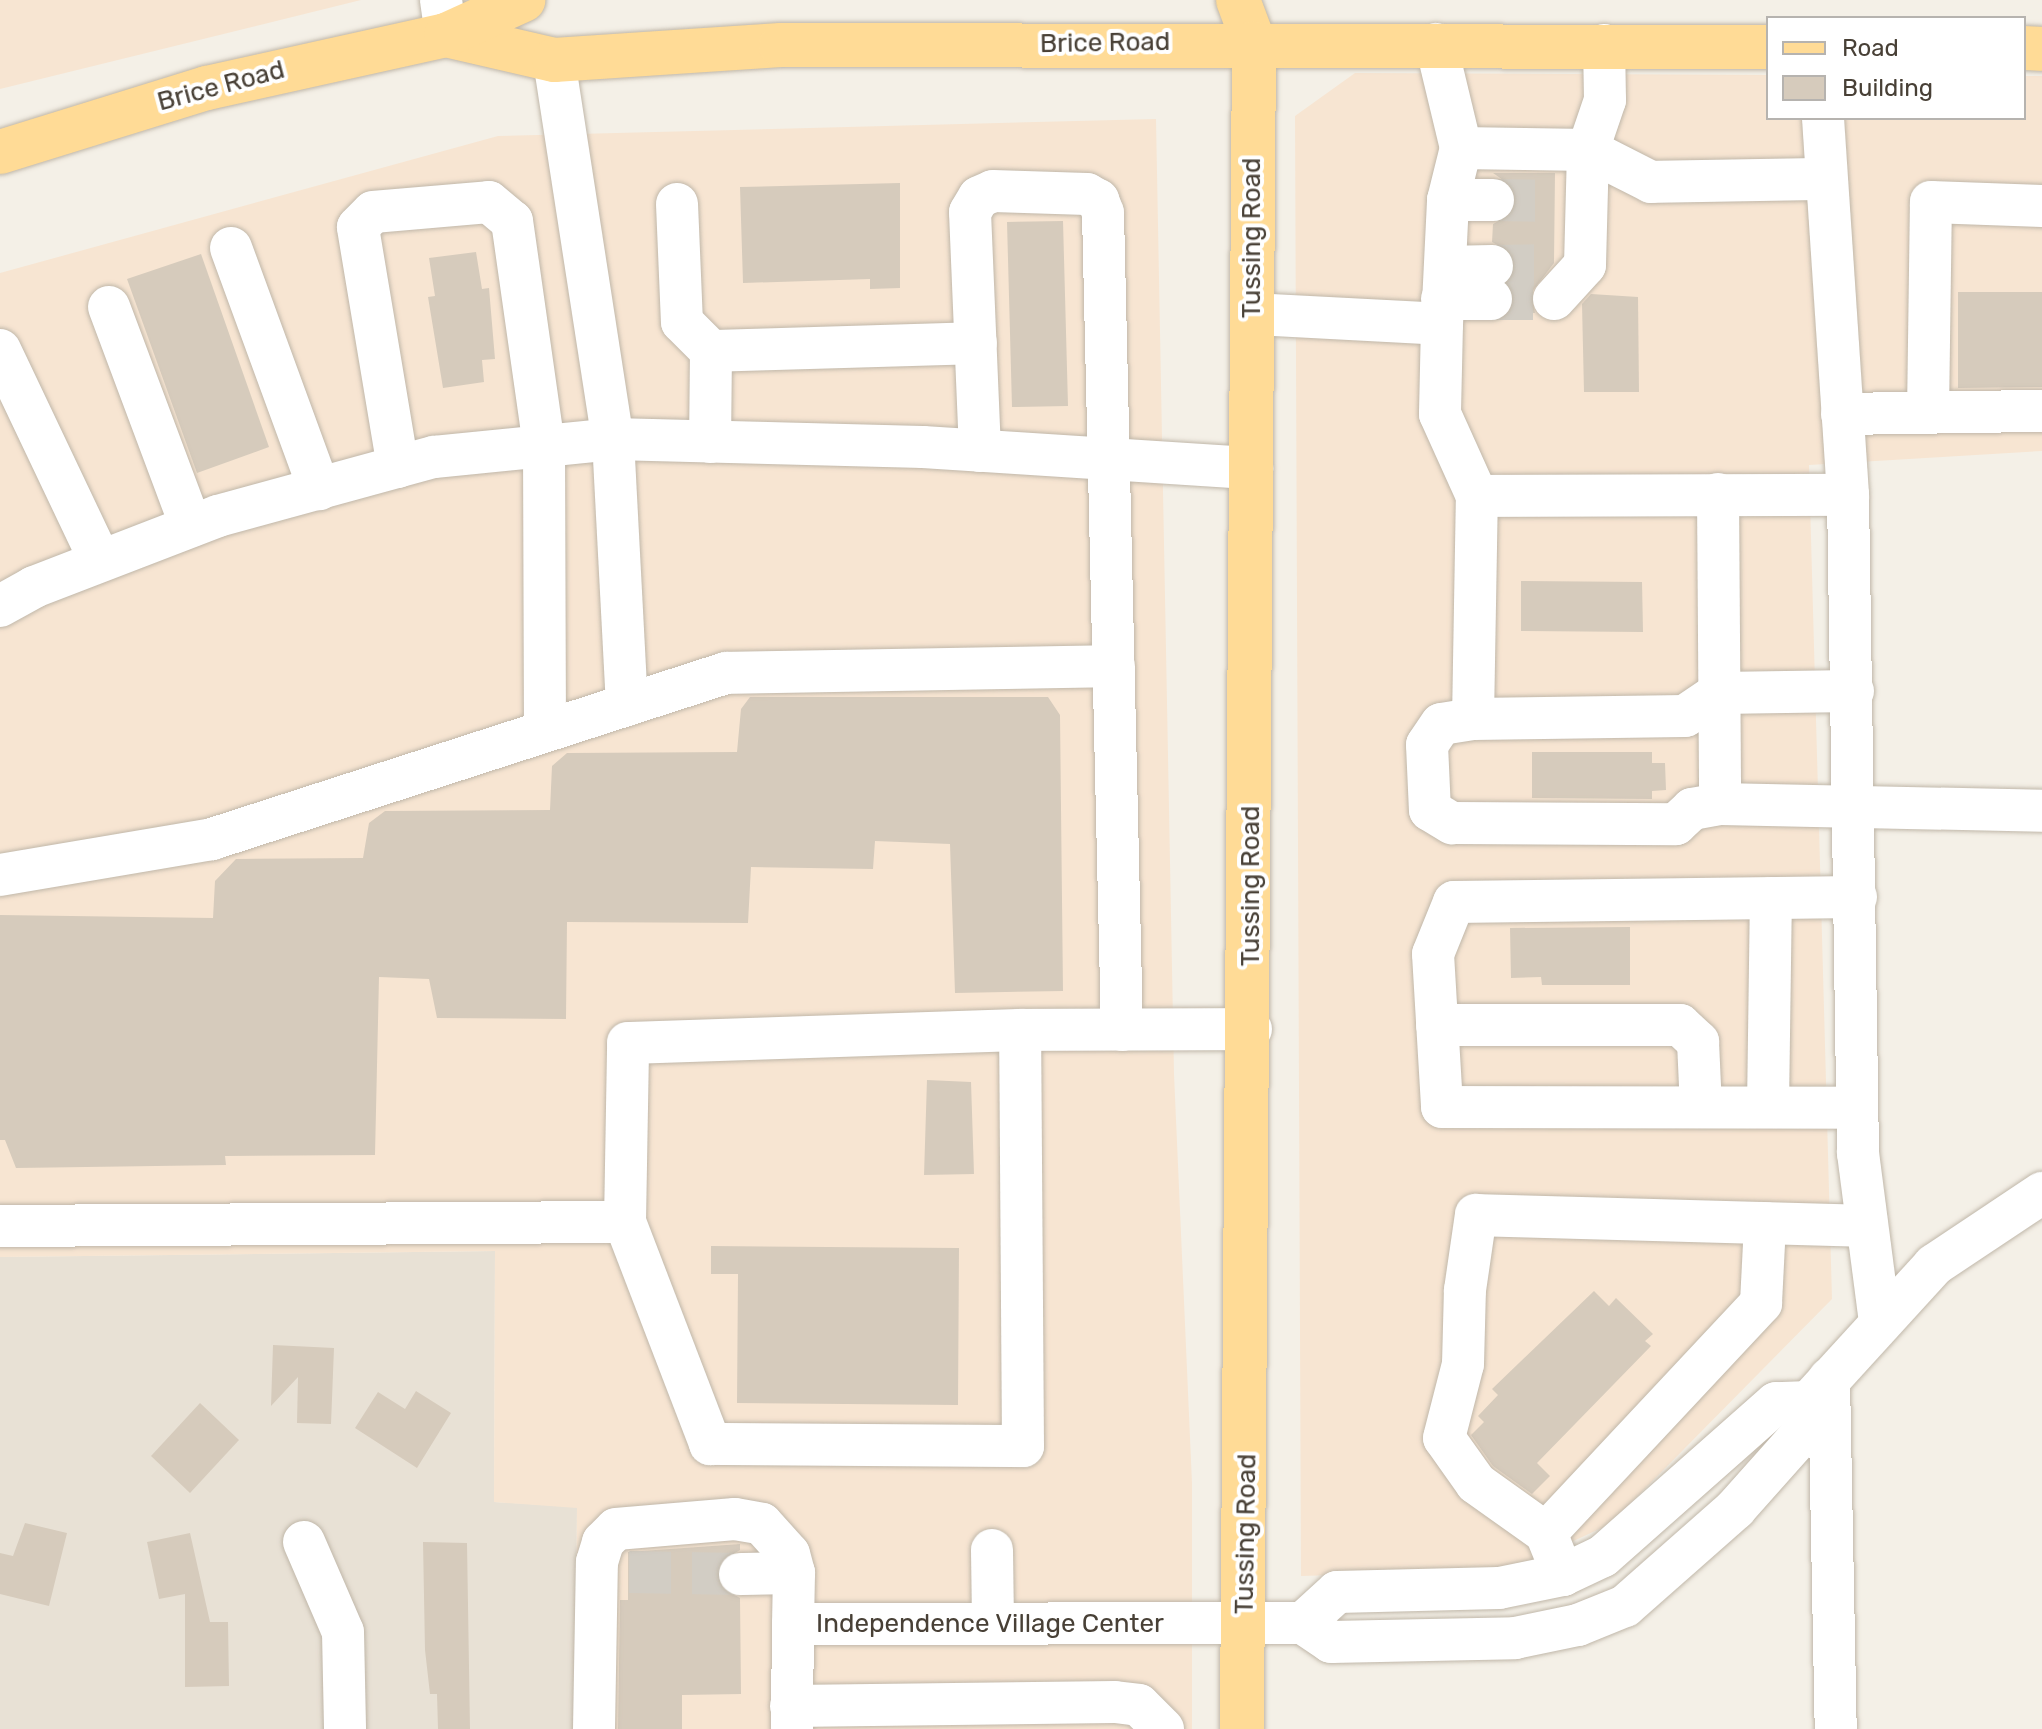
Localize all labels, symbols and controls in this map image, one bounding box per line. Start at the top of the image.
legend [1766,16,2026,120]
street label: Brice Road [1040,26,1170,60]
text: Road [1842,34,1899,62]
street label: Brice Road [154,54,288,118]
text: Building [1842,74,1933,102]
street label: Tussing Road [1236,158,1268,318]
street label: Tussing Road [1235,806,1267,966]
street label: Tussing Road [1229,1453,1263,1615]
street label: Independence Village Center [816,1608,1164,1640]

